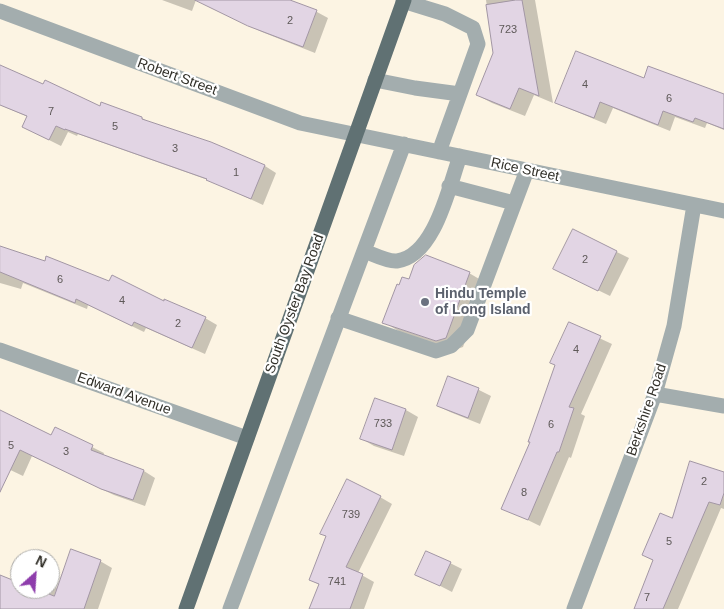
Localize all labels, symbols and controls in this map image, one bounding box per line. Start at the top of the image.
house number: 2 [287,14,293,28]
house number: 723 [499,23,517,37]
street label: Robert Street [135,55,219,99]
house number: 4 [582,78,588,92]
house number: 6 [666,92,672,106]
house number: 7 [48,105,54,119]
house number: 5 [112,120,118,134]
house number: 3 [172,142,178,156]
street label: Rice Street [489,155,561,185]
house number: 1 [233,166,239,180]
street label: South Oyster Bay Road [262,232,328,376]
house number: 2 [582,253,588,267]
house number: 6 [57,273,63,287]
place label: Hindu Temple of Long Island [435,286,531,318]
house number: 4 [119,294,125,308]
marker: Hindu Temple of Long Island [419,296,431,308]
house number: 2 [175,317,181,331]
house number: 4 [573,343,579,357]
street label: Berkshire Road [623,362,671,458]
street label: Edward Avenue [75,369,173,419]
house number: 733 [374,417,392,431]
house number: 6 [548,418,554,432]
house number: 5 [8,439,14,453]
house number: 3 [63,445,69,459]
house number: 2 [701,475,707,489]
house number: 8 [521,486,527,500]
house number: 739 [342,508,360,522]
house number: 5 [666,535,672,549]
north arrow [10,549,60,599]
text: N [33,552,49,571]
house number: 741 [328,575,346,589]
house number: 7 [644,591,650,605]

